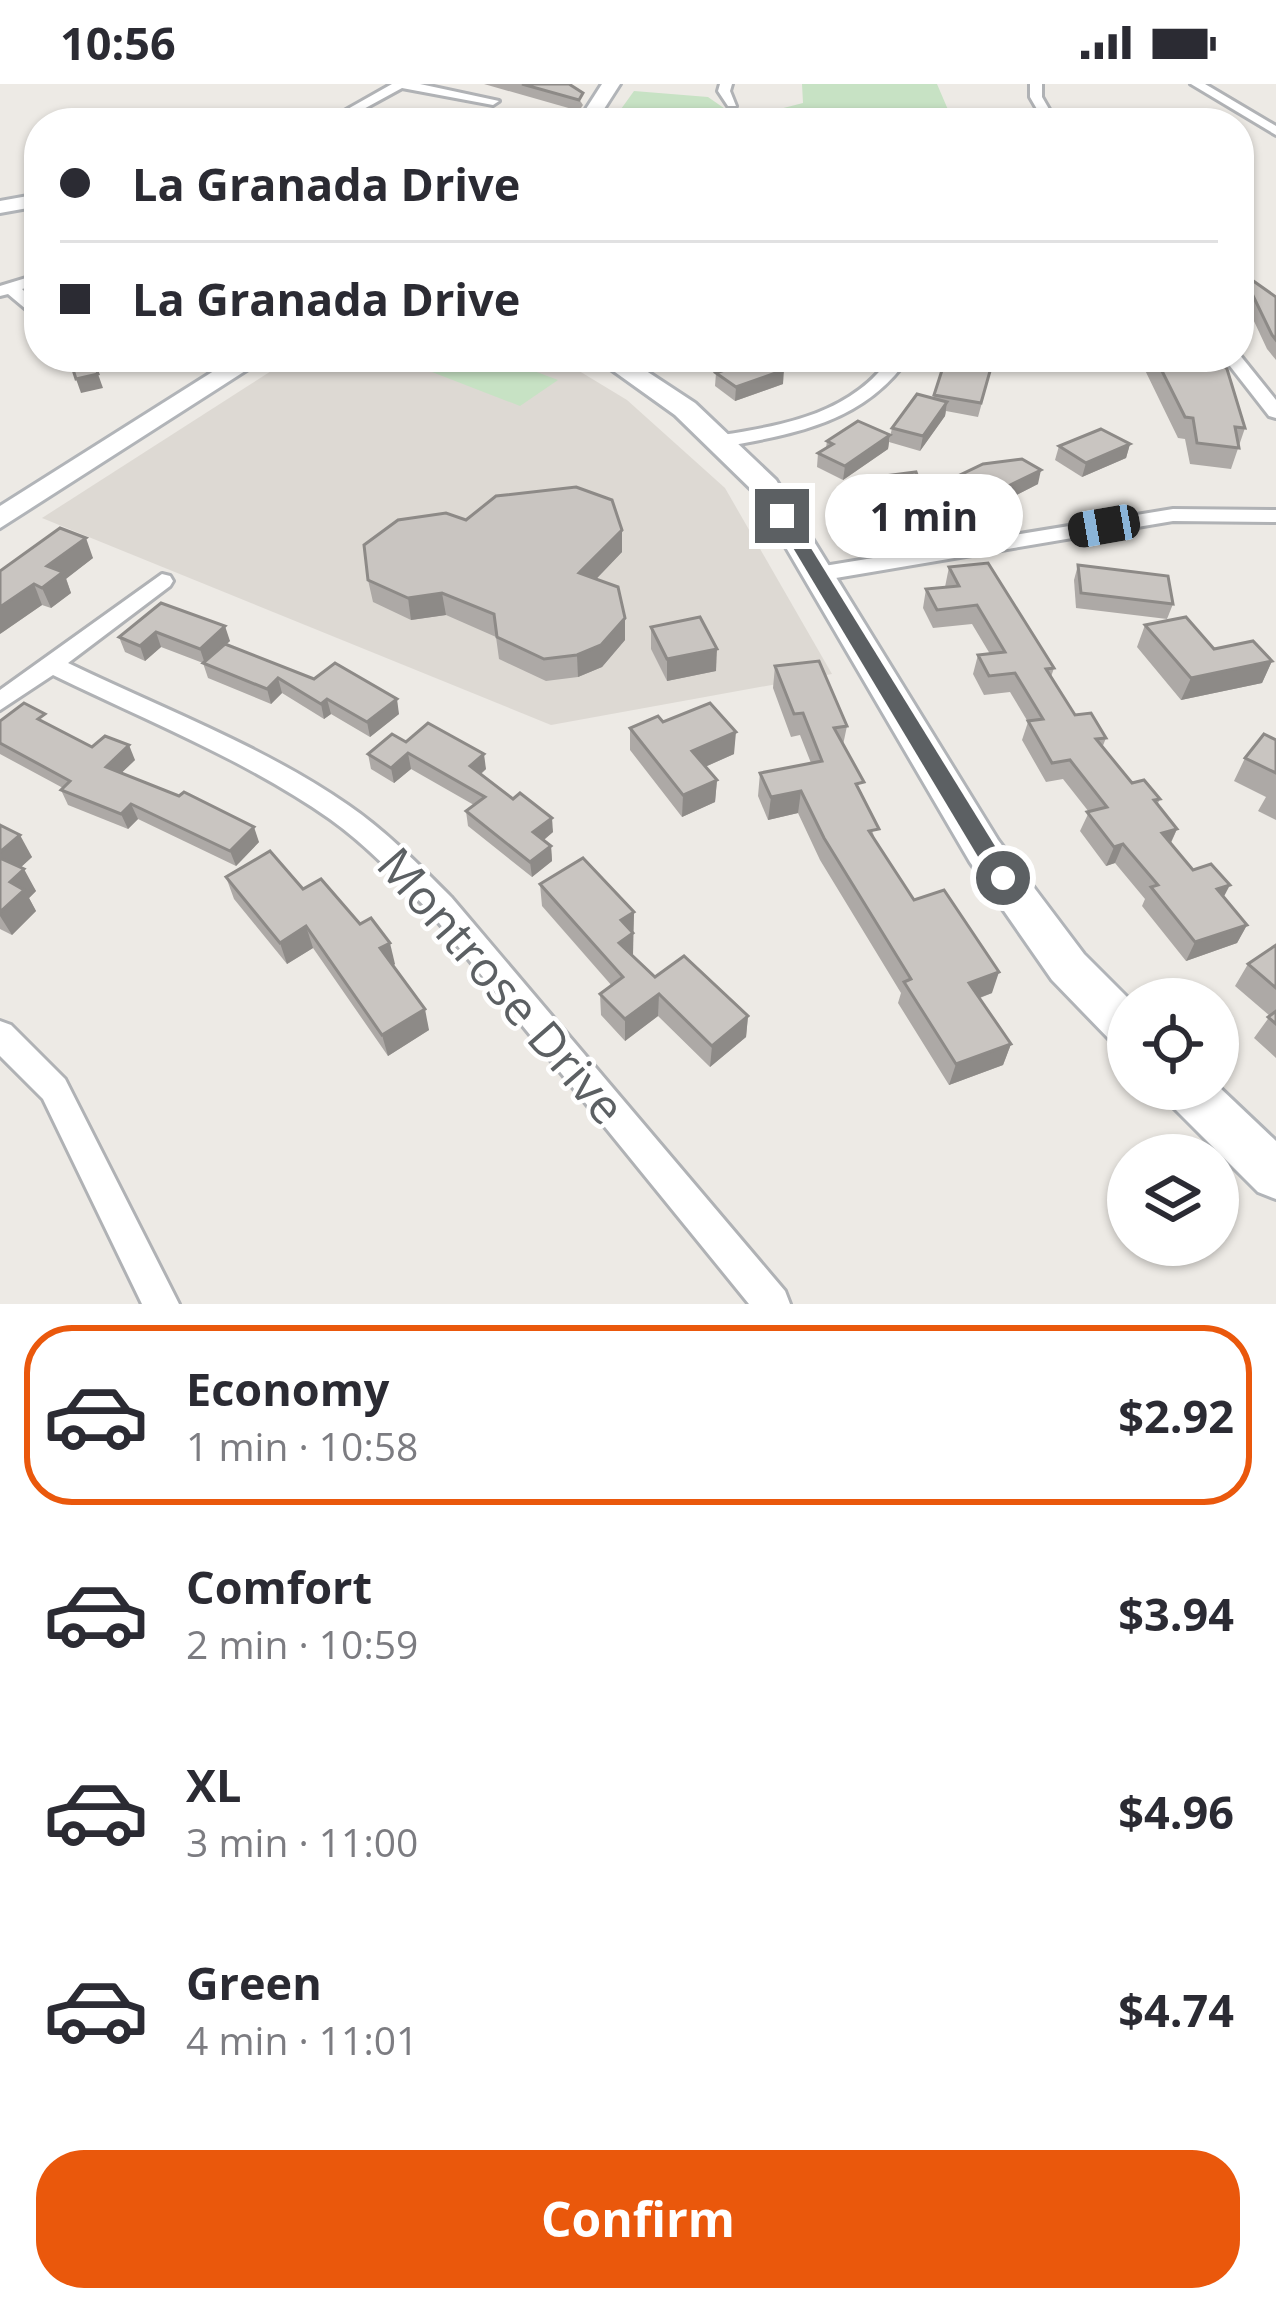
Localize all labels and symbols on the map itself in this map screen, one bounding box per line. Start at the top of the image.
callout: 1 min [824,474,1022,558]
route end [755,489,809,543]
car [1065,502,1143,550]
street label: Montrose Drive [364,833,640,1137]
route start [976,851,1030,905]

